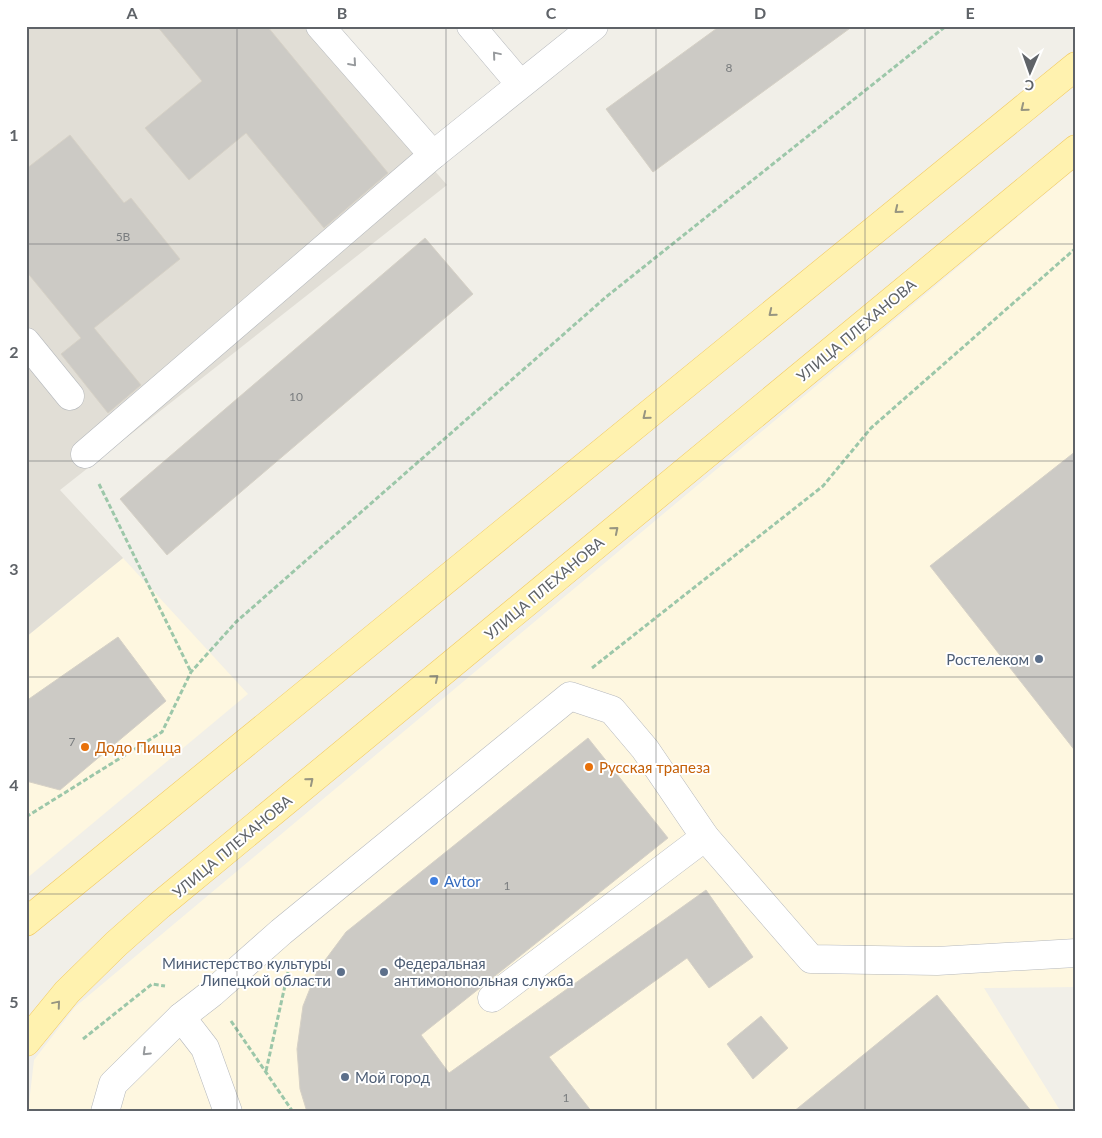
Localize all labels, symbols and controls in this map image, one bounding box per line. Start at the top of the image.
text: A [125,3,138,22]
text: B [337,3,347,22]
text: C [546,3,557,22]
text: D [754,3,766,22]
text: E [965,3,975,22]
north arrow [1004,48,1054,98]
one-way arrow [492,52,501,61]
one-way arrow [347,57,355,66]
house number: 8 [726,60,733,75]
text: С [1024,77,1034,94]
one-way arrow [1021,102,1030,111]
text: 1 [9,125,19,144]
one-way arrow [895,205,904,214]
house number: 5В [116,229,131,244]
street label: УЛИЦА ПЛЕХАНОВА [793,274,920,385]
one-way arrow [769,308,778,317]
text: 2 [9,342,19,361]
house number: 10 [289,389,303,404]
one-way arrow [643,410,652,419]
one-way arrow [609,526,618,535]
street label: УЛИЦА ПЛЕХАНОВА [481,532,608,643]
text: 3 [9,559,19,578]
place label: Ростелеком [946,650,1029,668]
marker: Ростелеком [1033,653,1045,665]
one-way arrow [430,674,439,683]
house number: 7 [69,734,76,749]
place label: Додо Пицца [95,738,181,756]
marker: Додо Пицца [79,741,91,753]
place label: Русская трапеза [599,758,710,776]
marker: Русская трапеза [583,761,595,773]
text: 4 [9,775,19,794]
one-way arrow [304,779,313,787]
street label: УЛИЦА ПЛЕХАНОВА [169,790,296,901]
place label: Avtor [444,872,481,890]
marker: Avtor [428,875,440,887]
house number: 1 [504,878,511,893]
place label: Министерство культуры Липецкой области [162,954,331,989]
place label: Федеральная антимонопольная служба [394,954,574,989]
marker: Министерство культуры Липецкой области [335,966,347,978]
marker: Федеральная антимонопольная служба [378,966,390,978]
text: 5 [9,992,19,1011]
one-way arrow [52,1001,60,1010]
one-way arrow [143,1046,152,1055]
place label: Мой город [355,1068,430,1086]
marker: Мой город [339,1071,351,1083]
house number: 1 [563,1090,570,1105]

